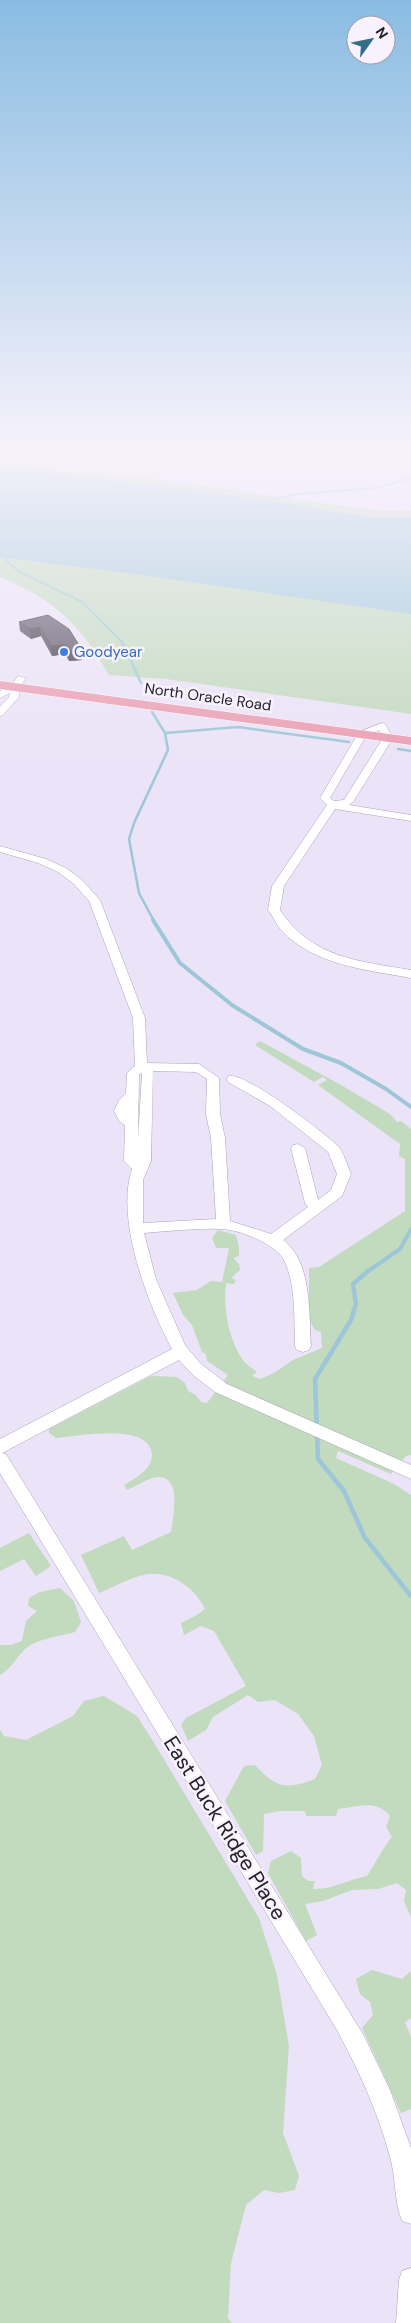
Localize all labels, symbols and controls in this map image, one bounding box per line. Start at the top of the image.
north arrow [346,15,396,65]
text: N [372,24,392,42]
place label: Goodyear [74,642,143,662]
marker: Goodyear [58,646,70,658]
street label: North Oracle Road [143,678,273,716]
street label: East Buck Ridge Place [157,1731,293,1925]

